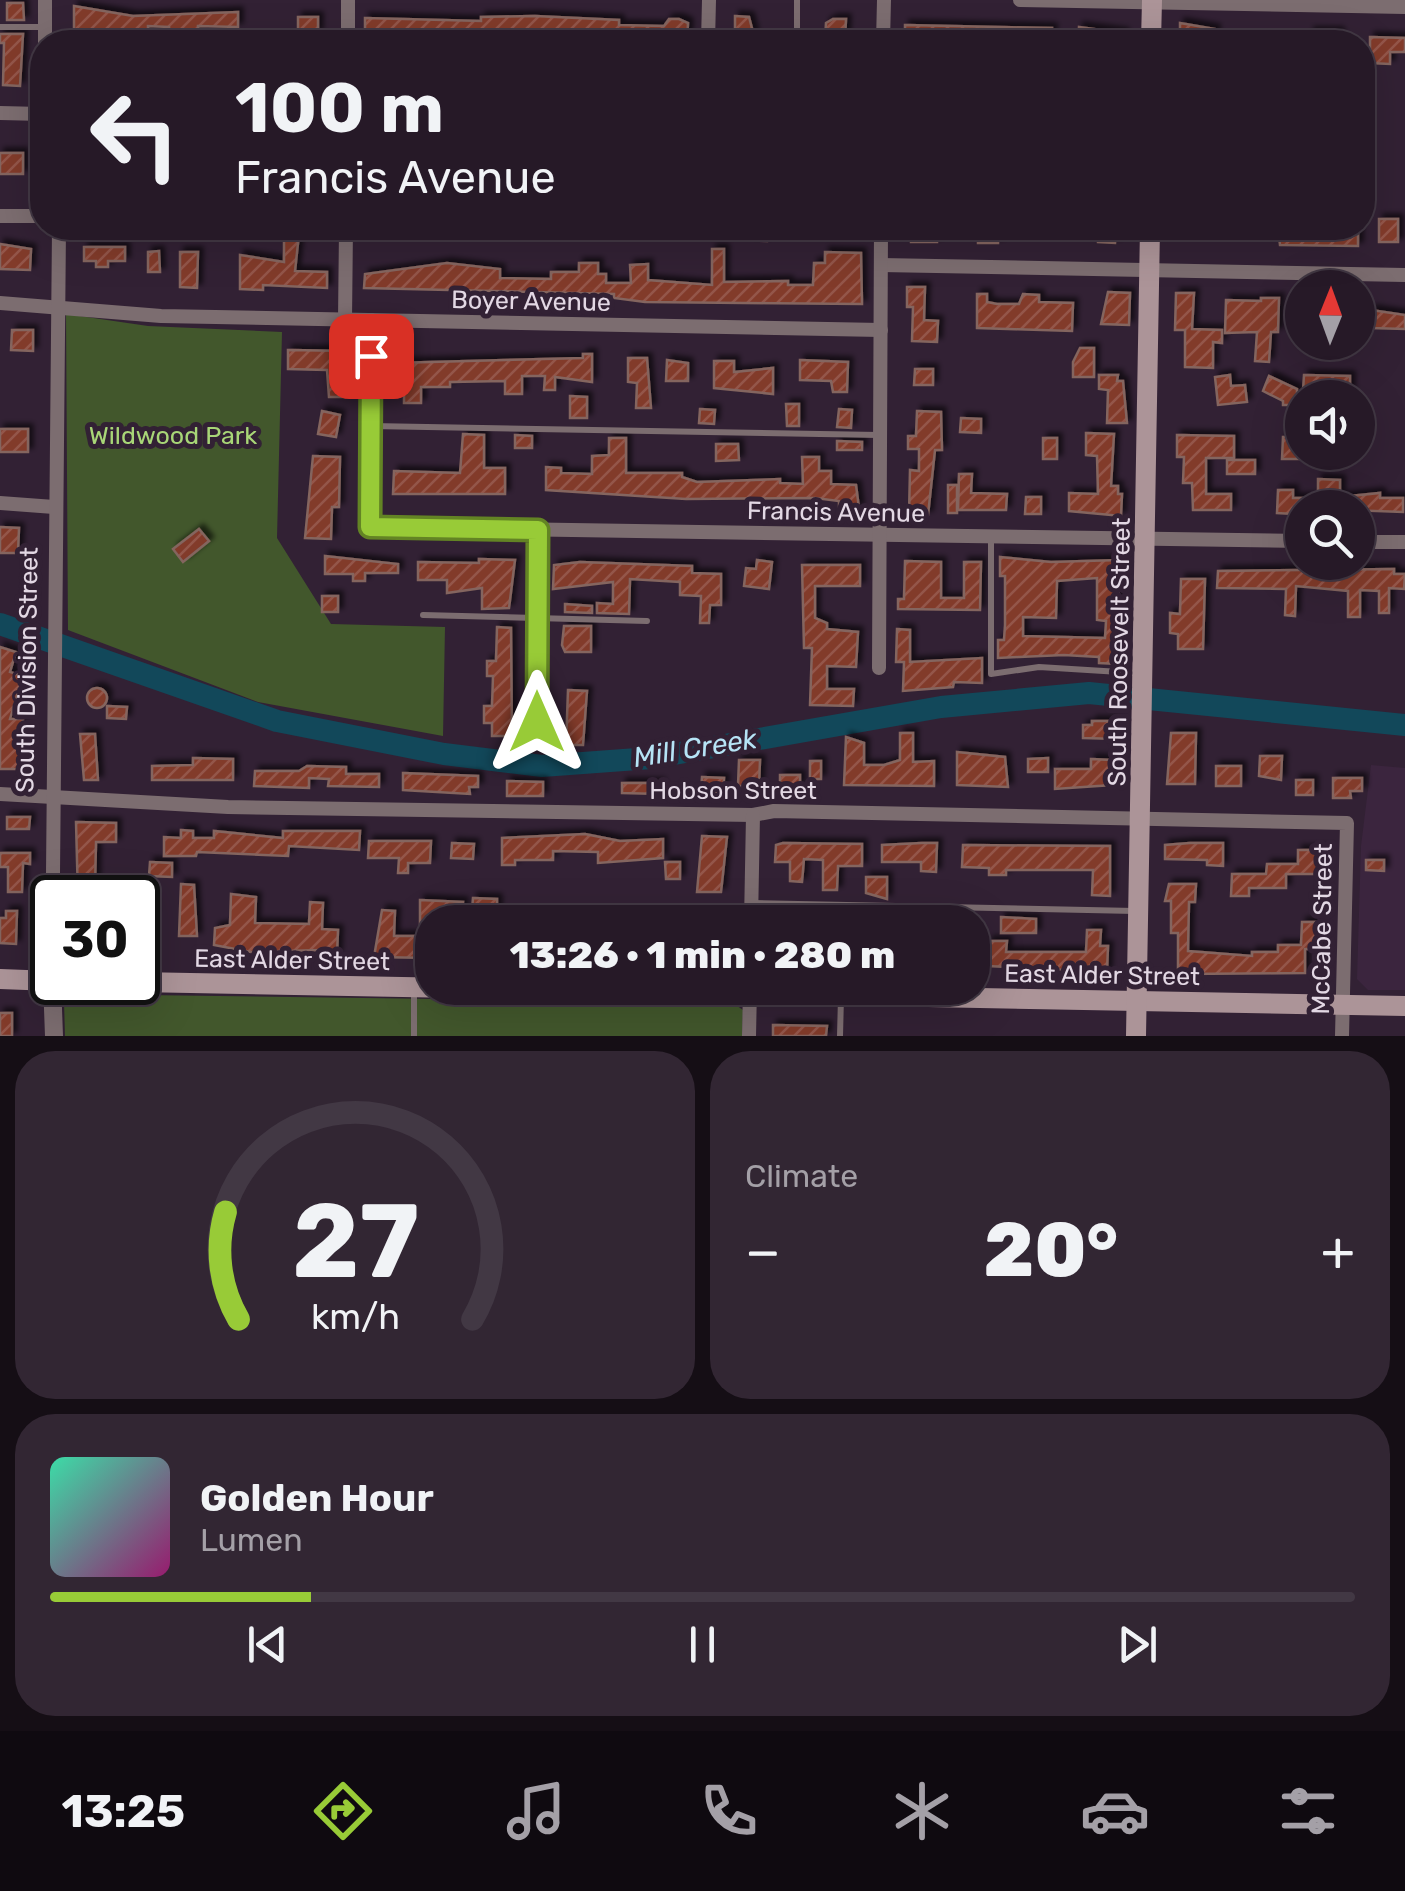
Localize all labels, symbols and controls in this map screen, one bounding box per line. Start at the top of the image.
text: 100 m [235,67,444,150]
icon: left [70,70,200,200]
text: Francis Avenue [235,151,556,204]
north arrow [1285,270,1375,360]
map controls [1285,270,1375,580]
street label: Boyer Avenue [451,285,611,317]
pin [329,314,414,399]
icon: arrive [344,329,399,384]
button: sound [1285,380,1375,470]
park label: Wildwood Park [89,421,257,450]
button: search [1285,490,1375,580]
street label: Francis Avenue [747,496,925,528]
street label: South Roosevelt Street [1102,517,1136,787]
street label: South Division Street [10,547,44,793]
position arrow [485,670,589,774]
water label: Mill Creek [631,722,760,774]
street label: Hobson Street [649,776,817,805]
street label: McCabe Street [1306,843,1338,1015]
speed limit sign: 30 [30,875,160,1005]
text: 13:26 · 1 min · 280 m [510,932,895,978]
street label: East Alder Street [194,944,390,976]
street label: East Alder Street [1004,959,1200,991]
text: Climate [745,1157,858,1195]
text: 27 [291,1180,419,1303]
text: 20° [983,1206,1118,1295]
text: − [745,1219,781,1284]
text: + [1321,1219,1355,1284]
text: km/h [310,1296,400,1338]
text: Golden Hour [200,1475,434,1521]
text: Lumen [200,1521,303,1559]
icon: previous [240,1617,295,1672]
icon: pause [675,1617,730,1672]
icon: next [1110,1617,1165,1672]
icon: directions [308,1776,378,1846]
icon: music [501,1776,571,1846]
icon: phone [694,1776,764,1846]
icon: climate [887,1776,957,1846]
icon: car [1080,1776,1150,1846]
icon: filters [1273,1776,1343,1846]
text: 13:25 [62,1785,185,1838]

